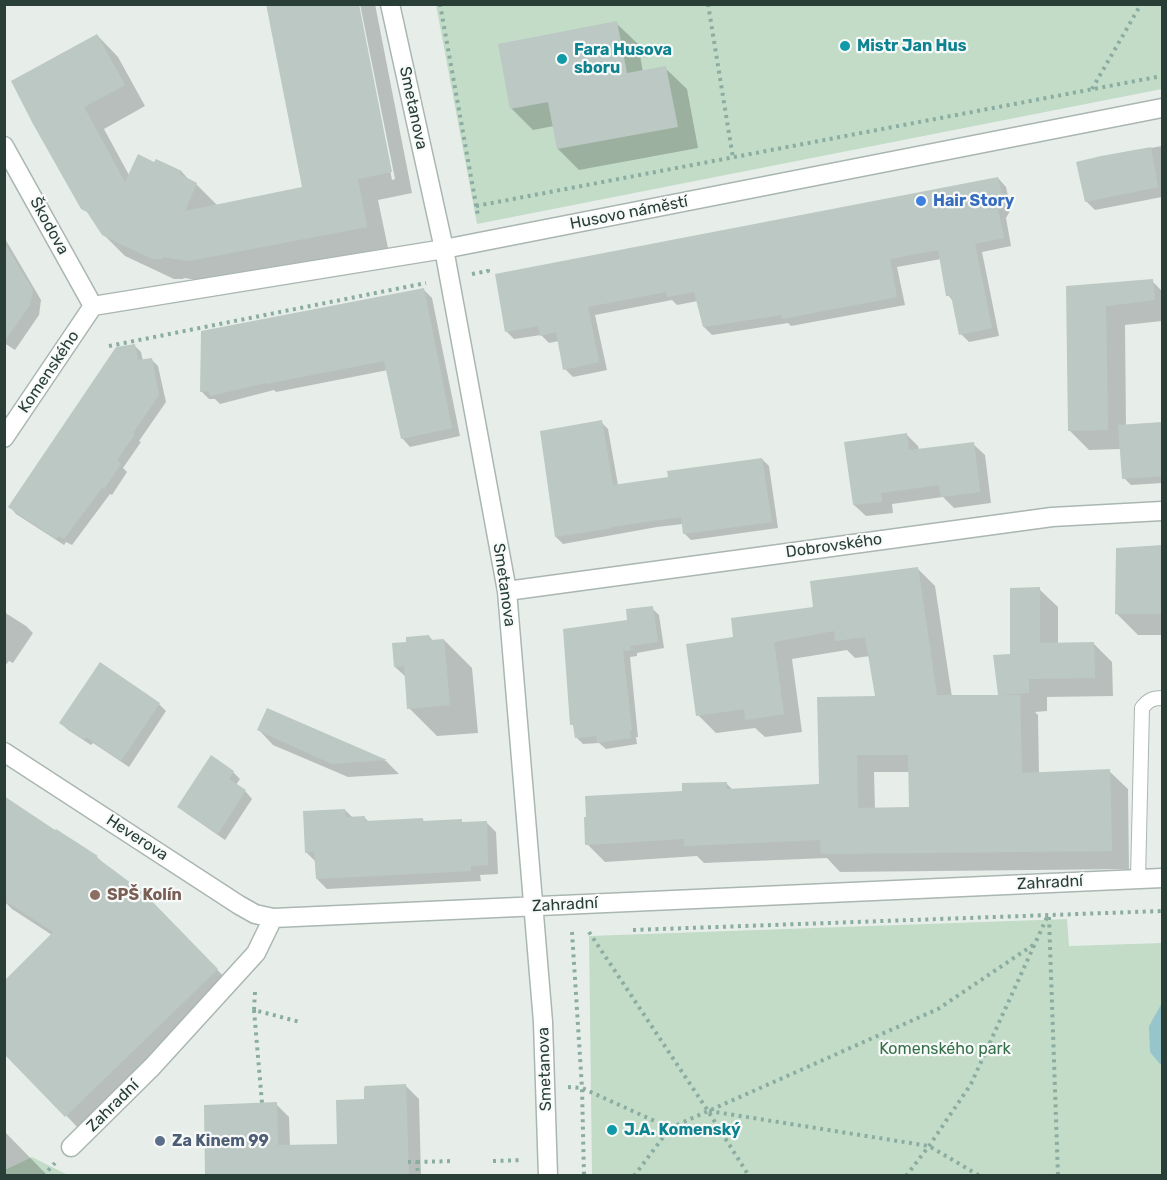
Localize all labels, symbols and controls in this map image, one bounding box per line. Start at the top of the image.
place label: Mistr Jan Hus [857,36,967,56]
marker: Mistr Jan Hus [838,39,852,53]
place label: Fara Husova sboru [574,40,672,78]
marker: Fara Husova sboru [555,52,569,66]
street label: Smetanova [395,65,431,151]
place label: Hair Story [933,191,1014,211]
street label: Husovo náměstí [568,192,690,234]
street label: Škodova [25,194,73,258]
marker: Hair Story [914,194,928,208]
street label: Komenského [14,327,84,417]
street label: Dobrovského [785,530,883,562]
street label: Smetanova [489,542,519,628]
street label: Heverova [102,811,172,865]
street label: Zahradní [1017,872,1083,894]
place label: SPŠ Kolín [107,885,182,905]
marker: SPŠ Kolín [88,888,102,902]
street label: Zahradní [532,894,598,916]
street label: Smetanova [534,1027,556,1111]
park label: Komenského park [879,1039,1011,1059]
street label: Zahradní [83,1076,143,1136]
place label: J.A. Komenský [624,1120,741,1140]
marker: J.A. Komenský [605,1123,619,1137]
place label: Za Kinem 99 [172,1131,269,1151]
marker: Za Kinem 99 [153,1134,167,1148]

